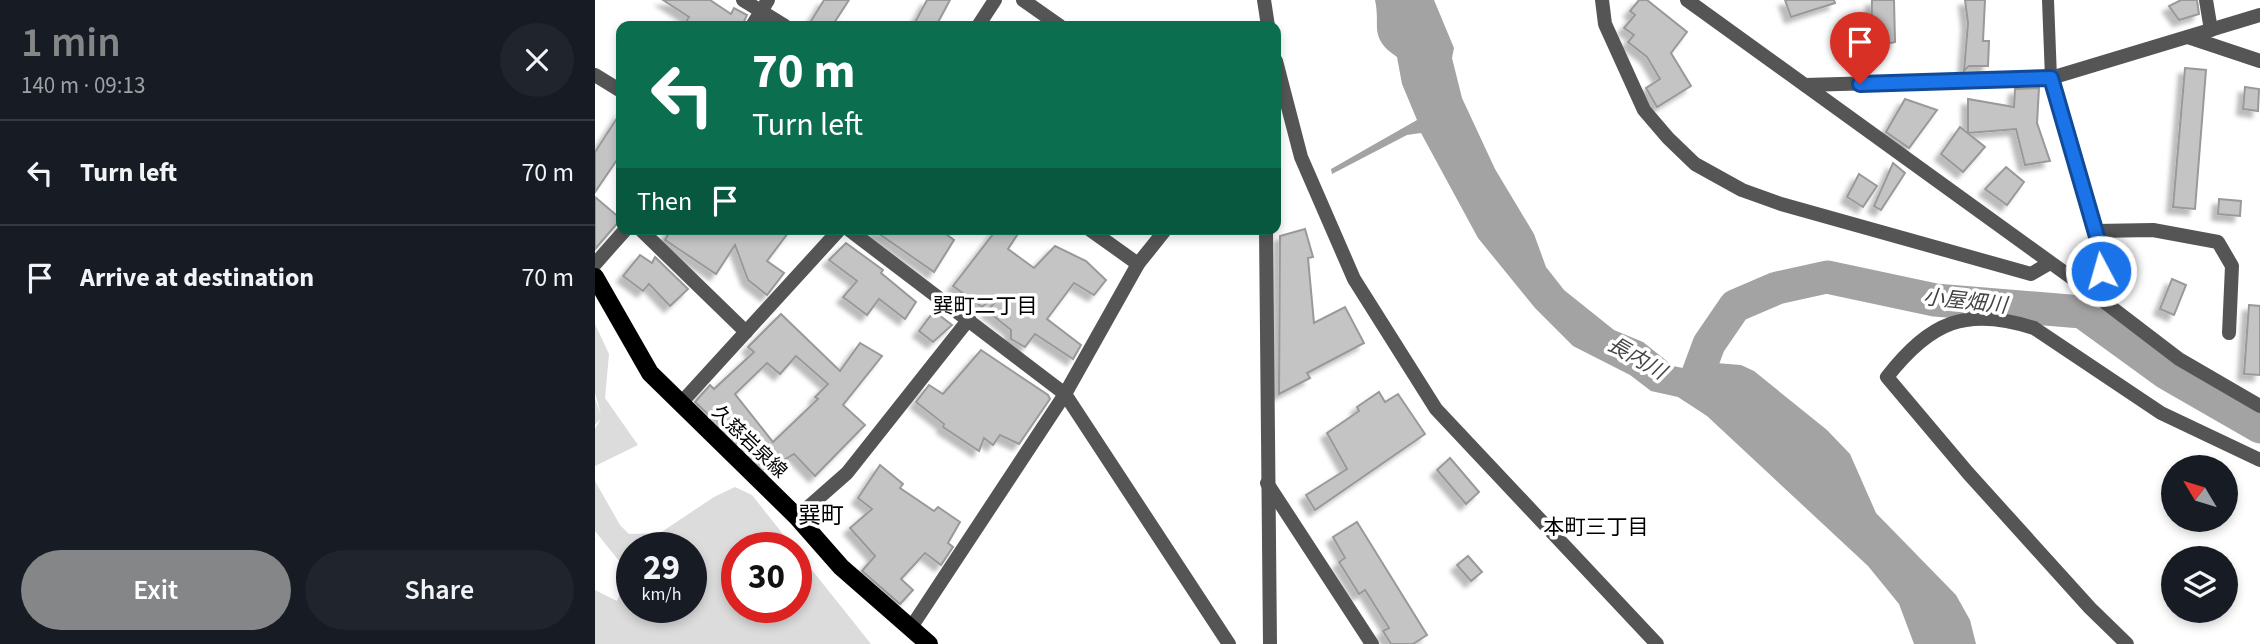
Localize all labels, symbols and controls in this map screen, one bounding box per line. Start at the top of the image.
pin [1830,12.0,1890,84]
text: 1 min [21,13,121,73]
button: close [500,23,574,97]
icon: arrive [1841,23,1879,61]
text: 70 m [752,37,856,107]
icon: left [637,49,728,140]
text: 140 m · 09:13 [21,69,145,102]
text: Turn left [752,102,863,148]
icon: left [21,154,59,192]
text: Turn left [80,154,177,191]
text: 70 m [521,154,574,191]
icon: arrive [706,182,744,220]
text: Then [637,183,692,220]
position arrow [2064,234,2138,308]
icon: arrive [21,259,59,297]
text: Arrive at destination [80,259,314,296]
text: 70 m [521,259,574,296]
water label: 小屋畑川 [1922,282,2010,321]
district label: 巽町二丁目 [933,291,1038,321]
water label: 長内川 [1602,329,1674,388]
street label: 久慈岩泉線 [705,399,793,485]
north arrow [2161,455,2238,532]
map controls [2161,455,2238,623]
district label: 巽町 [798,499,844,532]
district label: 本町三丁目 [1544,512,1649,542]
speed limit sign: 30 [721,532,812,623]
text: 29 [643,543,680,593]
button: layers [2161,546,2238,623]
button: Exit [21,550,291,630]
button: Share [305,550,574,630]
text: km/h [642,582,681,607]

